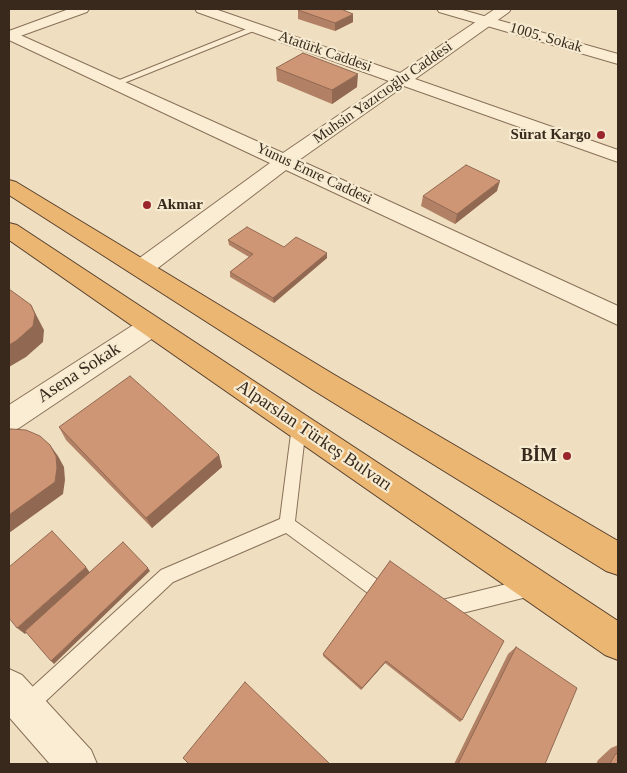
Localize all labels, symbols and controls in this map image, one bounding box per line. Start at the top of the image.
street label: 1005. Sokak [507,19,585,57]
street label: Atatürk Caddesi [276,28,374,76]
street label: Muhsin Yazıcıoğlu Caddesi [310,38,456,148]
place label: Sürat Kargo [511,126,591,144]
marker: Sürat Kargo [595,129,607,141]
street label: Yunus Emre Caddesi [253,139,375,209]
place label: Akmar [157,196,203,214]
marker: Akmar [141,199,153,211]
street label: Asena Sokak [33,338,125,408]
street label: Alparslan Türkeş Bulvarı [232,376,396,496]
place label: BİM [521,445,557,467]
marker: BİM [561,450,573,462]

